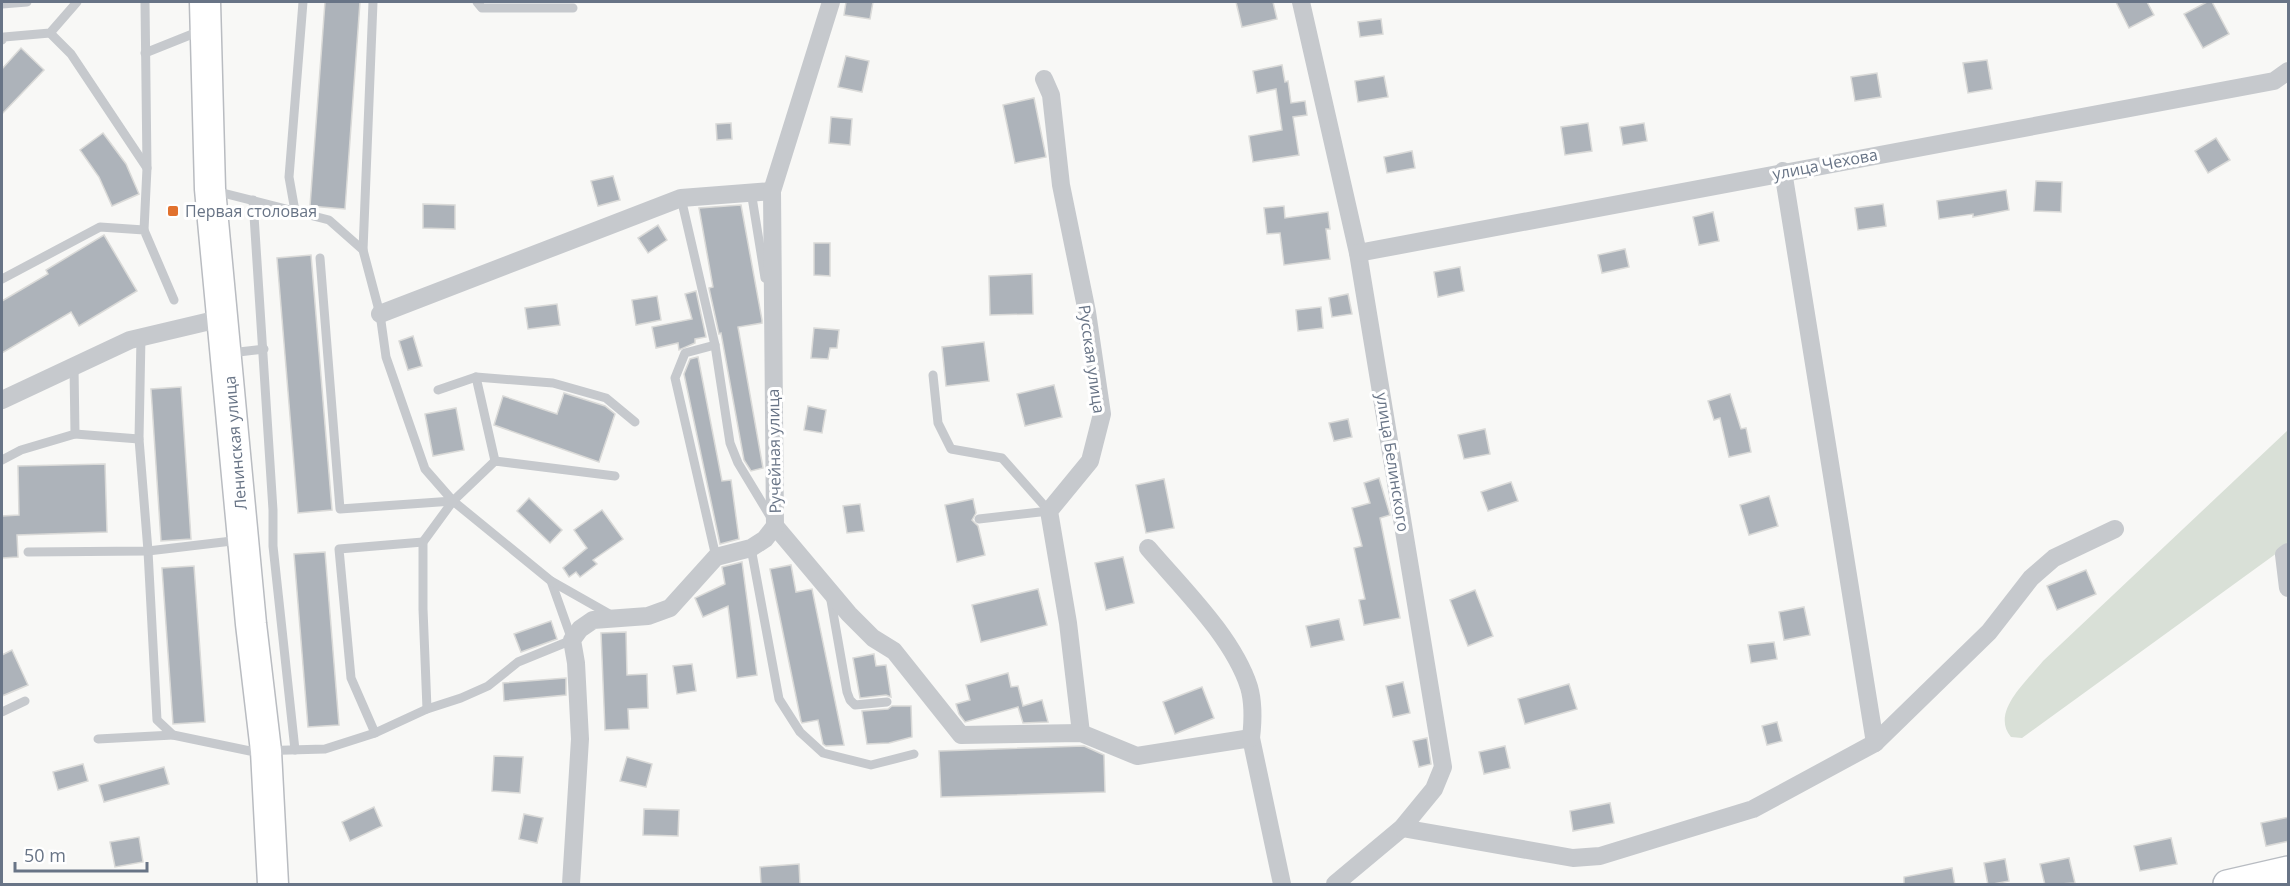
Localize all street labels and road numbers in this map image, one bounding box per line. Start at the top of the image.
street label: улица Чехова [1771,143,1879,185]
street label: Русская улица [1073,303,1111,415]
street label: Ленинская улица [218,375,252,511]
street label: Ручейная улица [762,388,786,514]
street label: улица Белинского [1371,391,1415,533]

